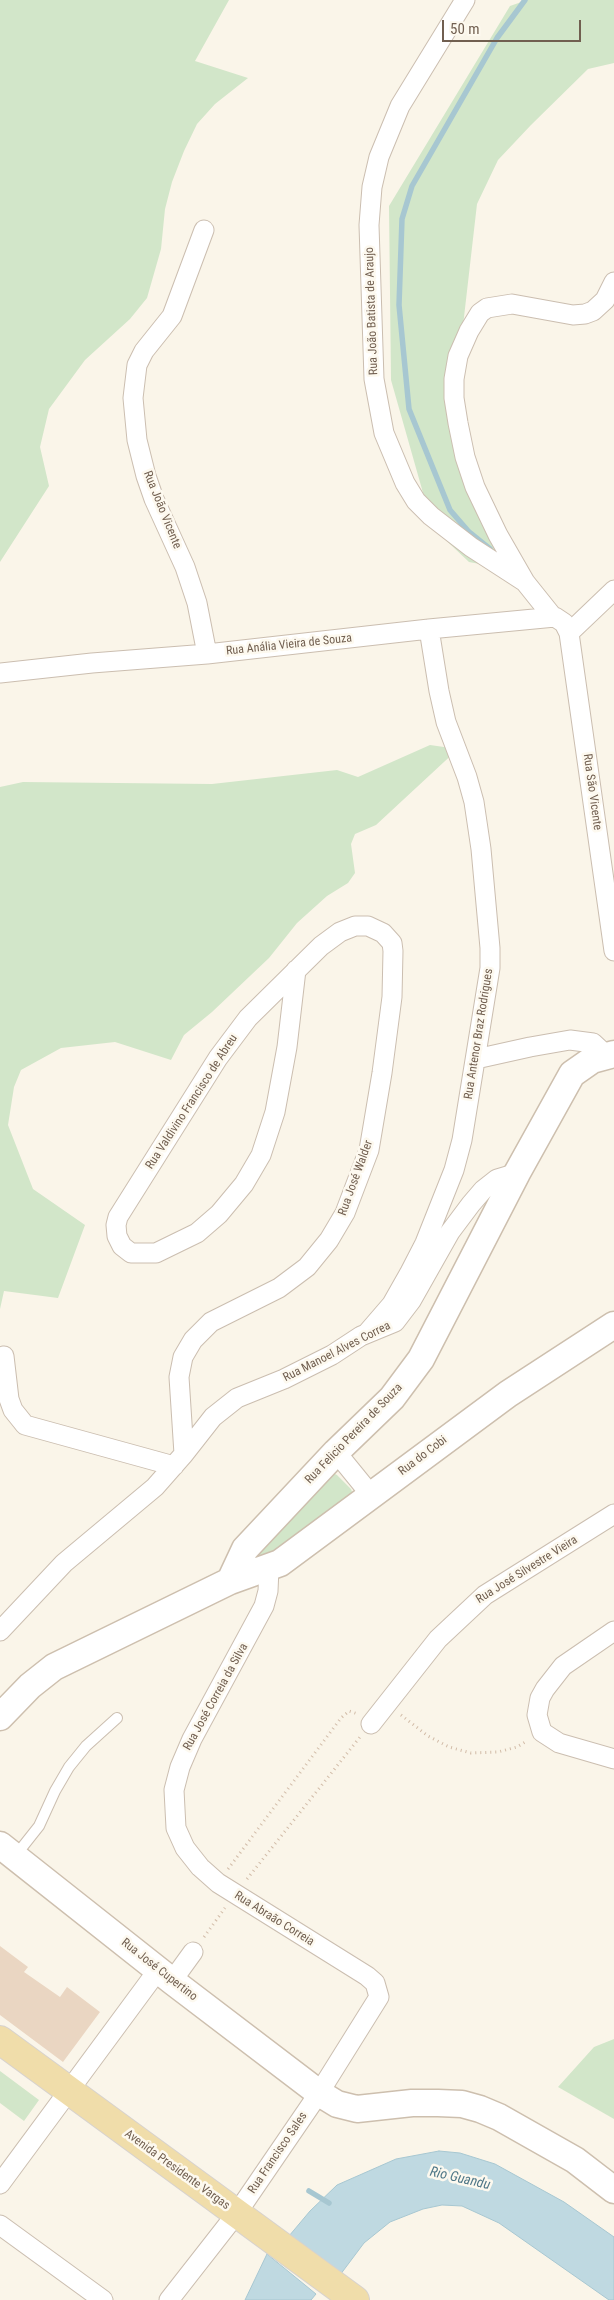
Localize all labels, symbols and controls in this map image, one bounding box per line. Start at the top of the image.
scale bar [444,10,583,42]
text: 50 m [450,20,480,38]
street label: Rua João Batista de Araujo [363,247,381,375]
street label: Rua João Vicente [140,469,184,551]
street label: Rua Anália Vieira de Souza [225,631,353,659]
street label: Rua São Vicente [580,753,604,831]
street label: Rua Antenor Braz Rodrigues [462,968,496,1100]
street label: Rua Valdivino Francisco de Abreu [143,1032,241,1172]
street label: Rua José Walder [336,1138,376,1218]
street label: Rua Manoel Alves Correa [281,1319,393,1385]
street label: Rua Felicio Pereira de Souza [302,1381,406,1487]
street label: Rua do Cobi [396,1433,450,1479]
street label: Rua José Silvestre Vieira [474,1533,580,1607]
street label: Rua José Correia da Silva [181,1641,251,1753]
street label: Rua Abraão Correia [231,1889,317,1949]
street label: Rua José Cupertino [118,1936,200,2004]
street label: Rua Francisco Sales [245,2110,311,2196]
street label: Avenida Presidente Vargas [122,2127,232,2213]
water label: Rio Guandu [428,2164,492,2194]

